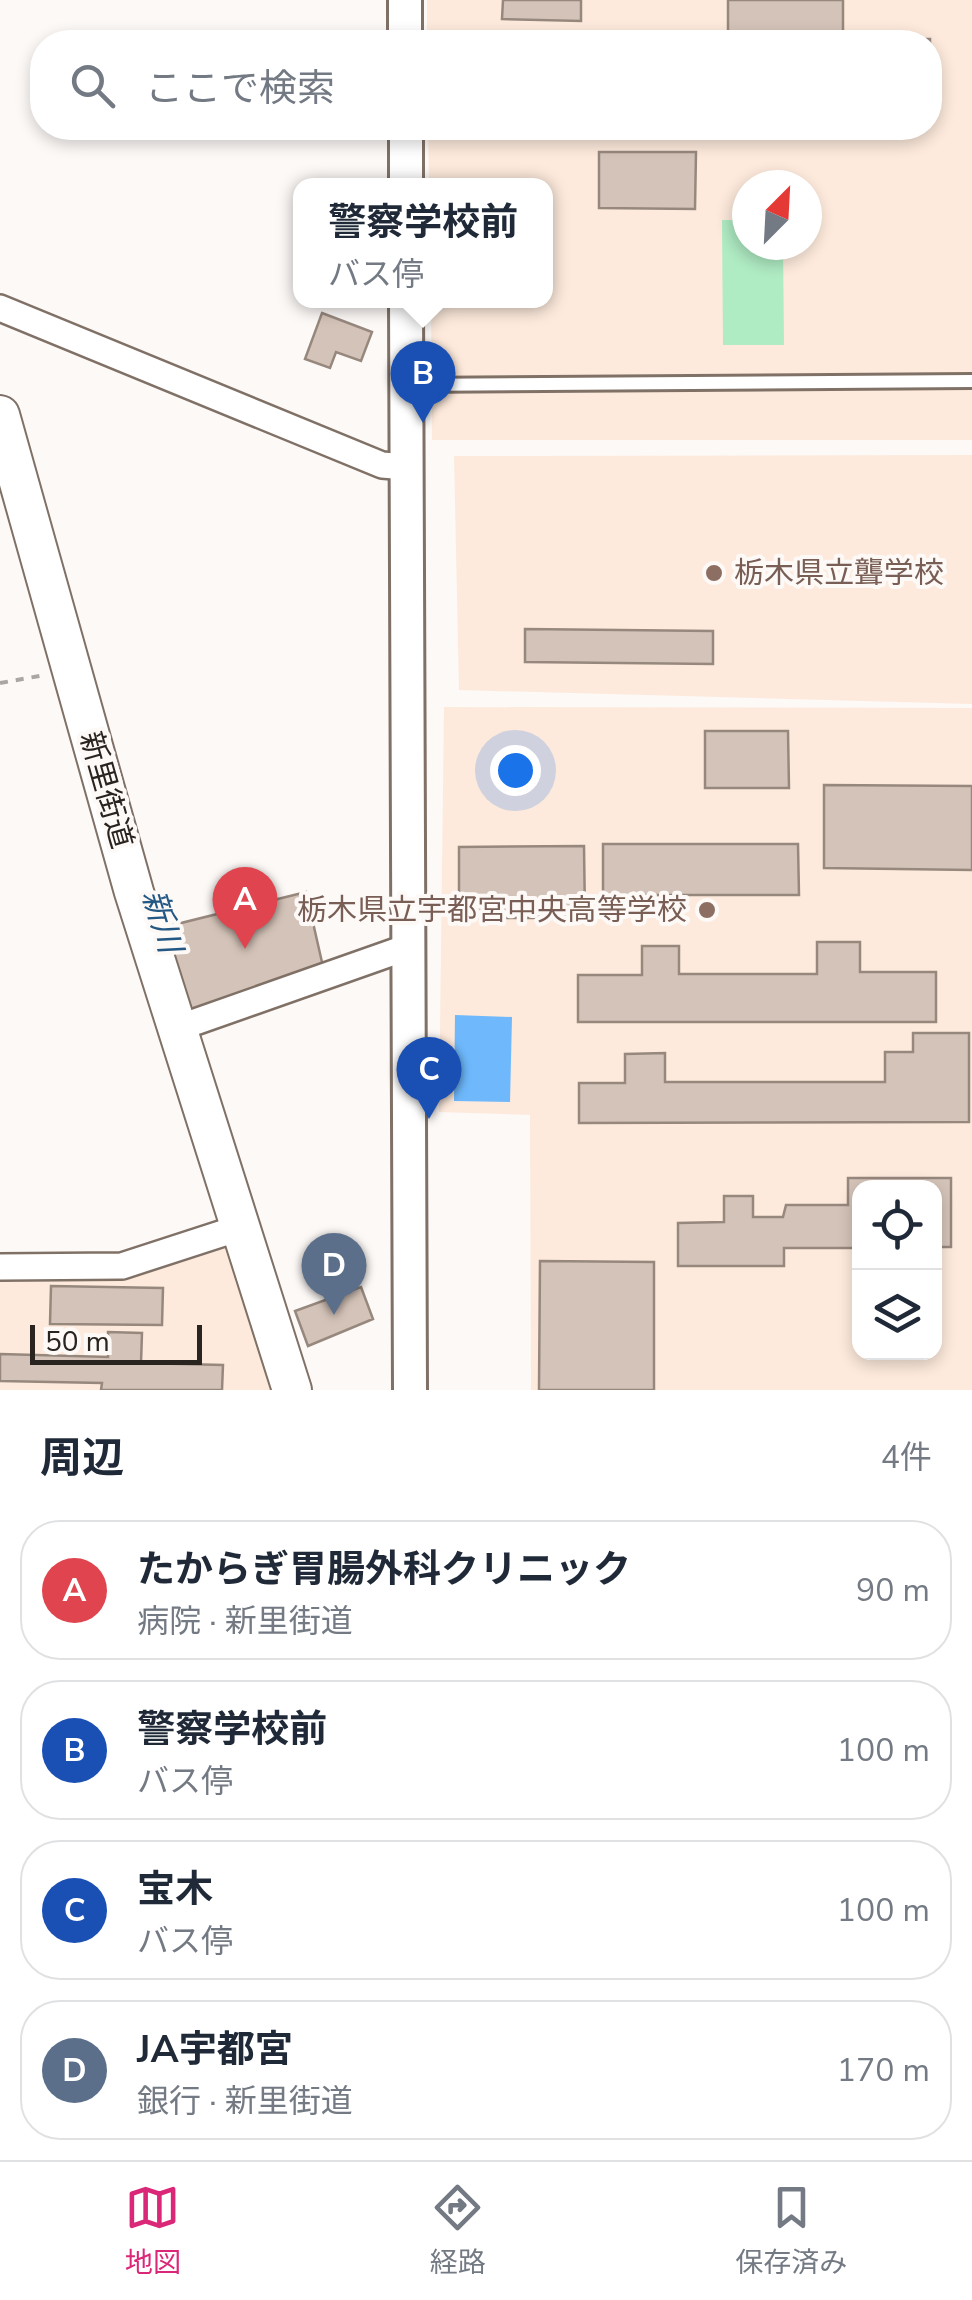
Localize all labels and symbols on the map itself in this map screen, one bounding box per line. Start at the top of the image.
north arrow [732,170,822,260]
pin: B [390,340,456,423]
place label: 栃木県立聾学校 [734,553,944,594]
marker: 栃木県立聾学校 [703,562,725,584]
street label: 新里街道 [70,727,142,853]
your location [490,745,541,796]
pin: A [212,866,278,949]
water label: 新川 [132,884,193,961]
place label: 栃木県立宇都宮中央高等学校 [297,890,687,931]
marker: 栃木県立宇都宮中央高等学校 [696,899,718,921]
pin: C [396,1036,462,1119]
pin: D [302,1232,366,1315]
scale bar [30,1320,202,1364]

